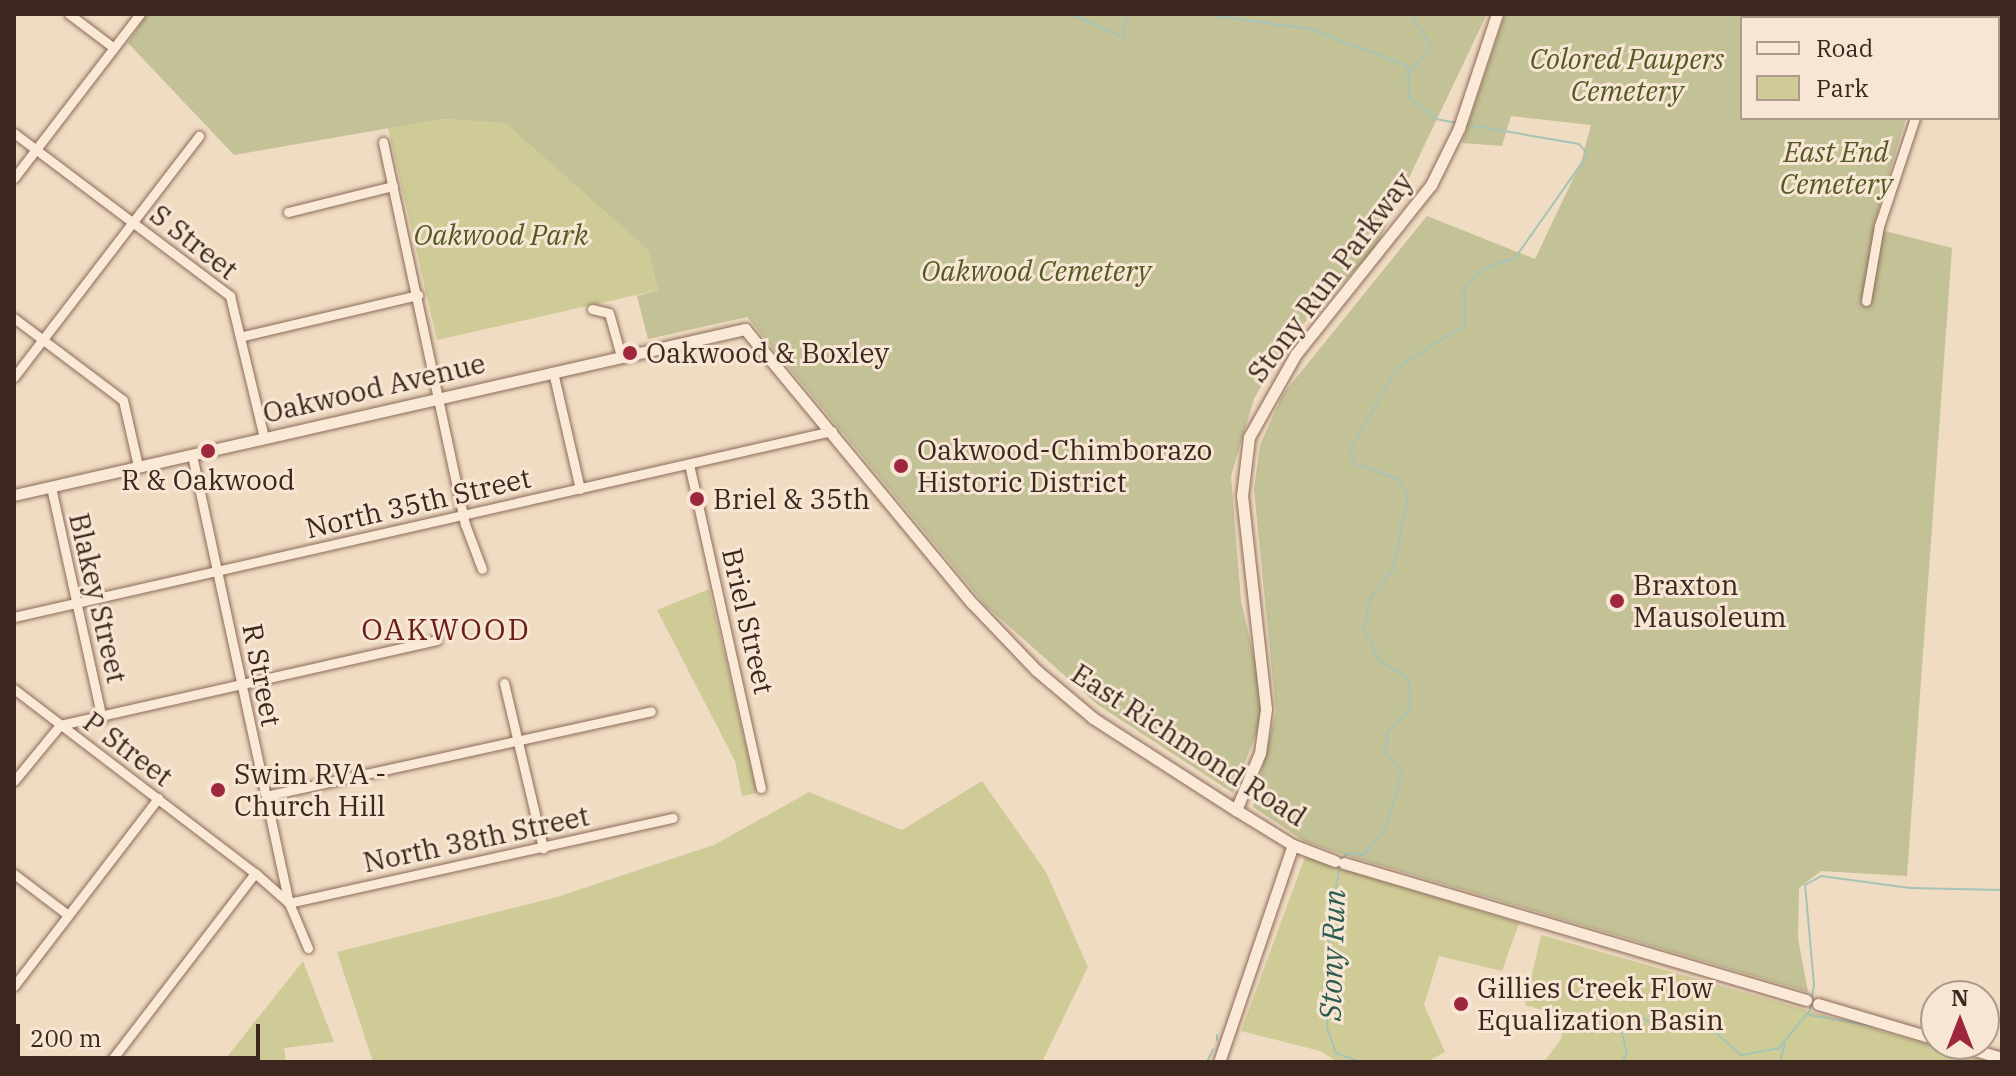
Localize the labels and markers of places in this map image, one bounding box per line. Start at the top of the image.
place label: Oakwood & Boxley [646,336,889,370]
marker: Oakwood & Boxley [621,344,639,362]
place label: Oakwood-Chimborazo Historic District [917,433,1212,499]
marker: R & Oakwood [199,442,217,460]
marker: Oakwood-Chimborazo Historic District [892,457,910,475]
place label: R & Oakwood [121,463,295,497]
place label: Briel & 35th [713,482,870,516]
marker: Briel & 35th [688,490,706,508]
place label: Braxton Mausoleum [1633,568,1787,634]
marker: Braxton Mausoleum [1608,592,1626,610]
place label: Swim RVA - Church Hill [234,757,386,823]
marker: Swim RVA - Church Hill [209,781,227,799]
place label: Gillies Creek Flow Equalization Basin [1477,971,1724,1037]
marker: Gillies Creek Flow Equalization Basin [1452,995,1470,1013]

